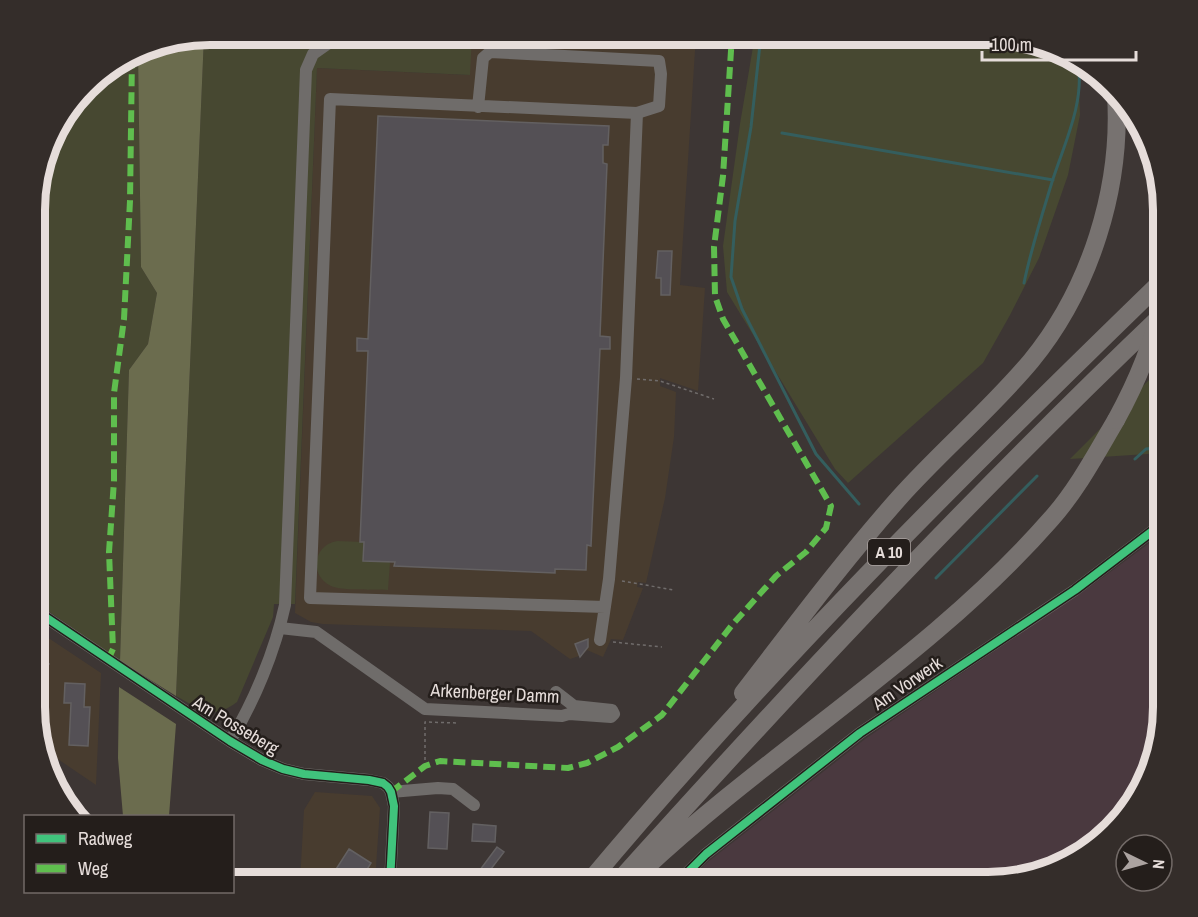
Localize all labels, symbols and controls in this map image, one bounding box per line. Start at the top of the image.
scale bar [982,24,1136,62]
text: 100 m [991,32,1032,57]
road number: A 10 [868,539,910,565]
street label: Am Vorwerk [866,650,947,716]
street label: Arkenberger Damm [429,677,560,709]
street label: Am Posseberg [187,689,285,761]
legend [24,815,234,893]
text: Radweg [78,826,133,851]
north arrow [1114,833,1174,893]
text: Weg [78,856,109,881]
text: N [1148,859,1170,870]

